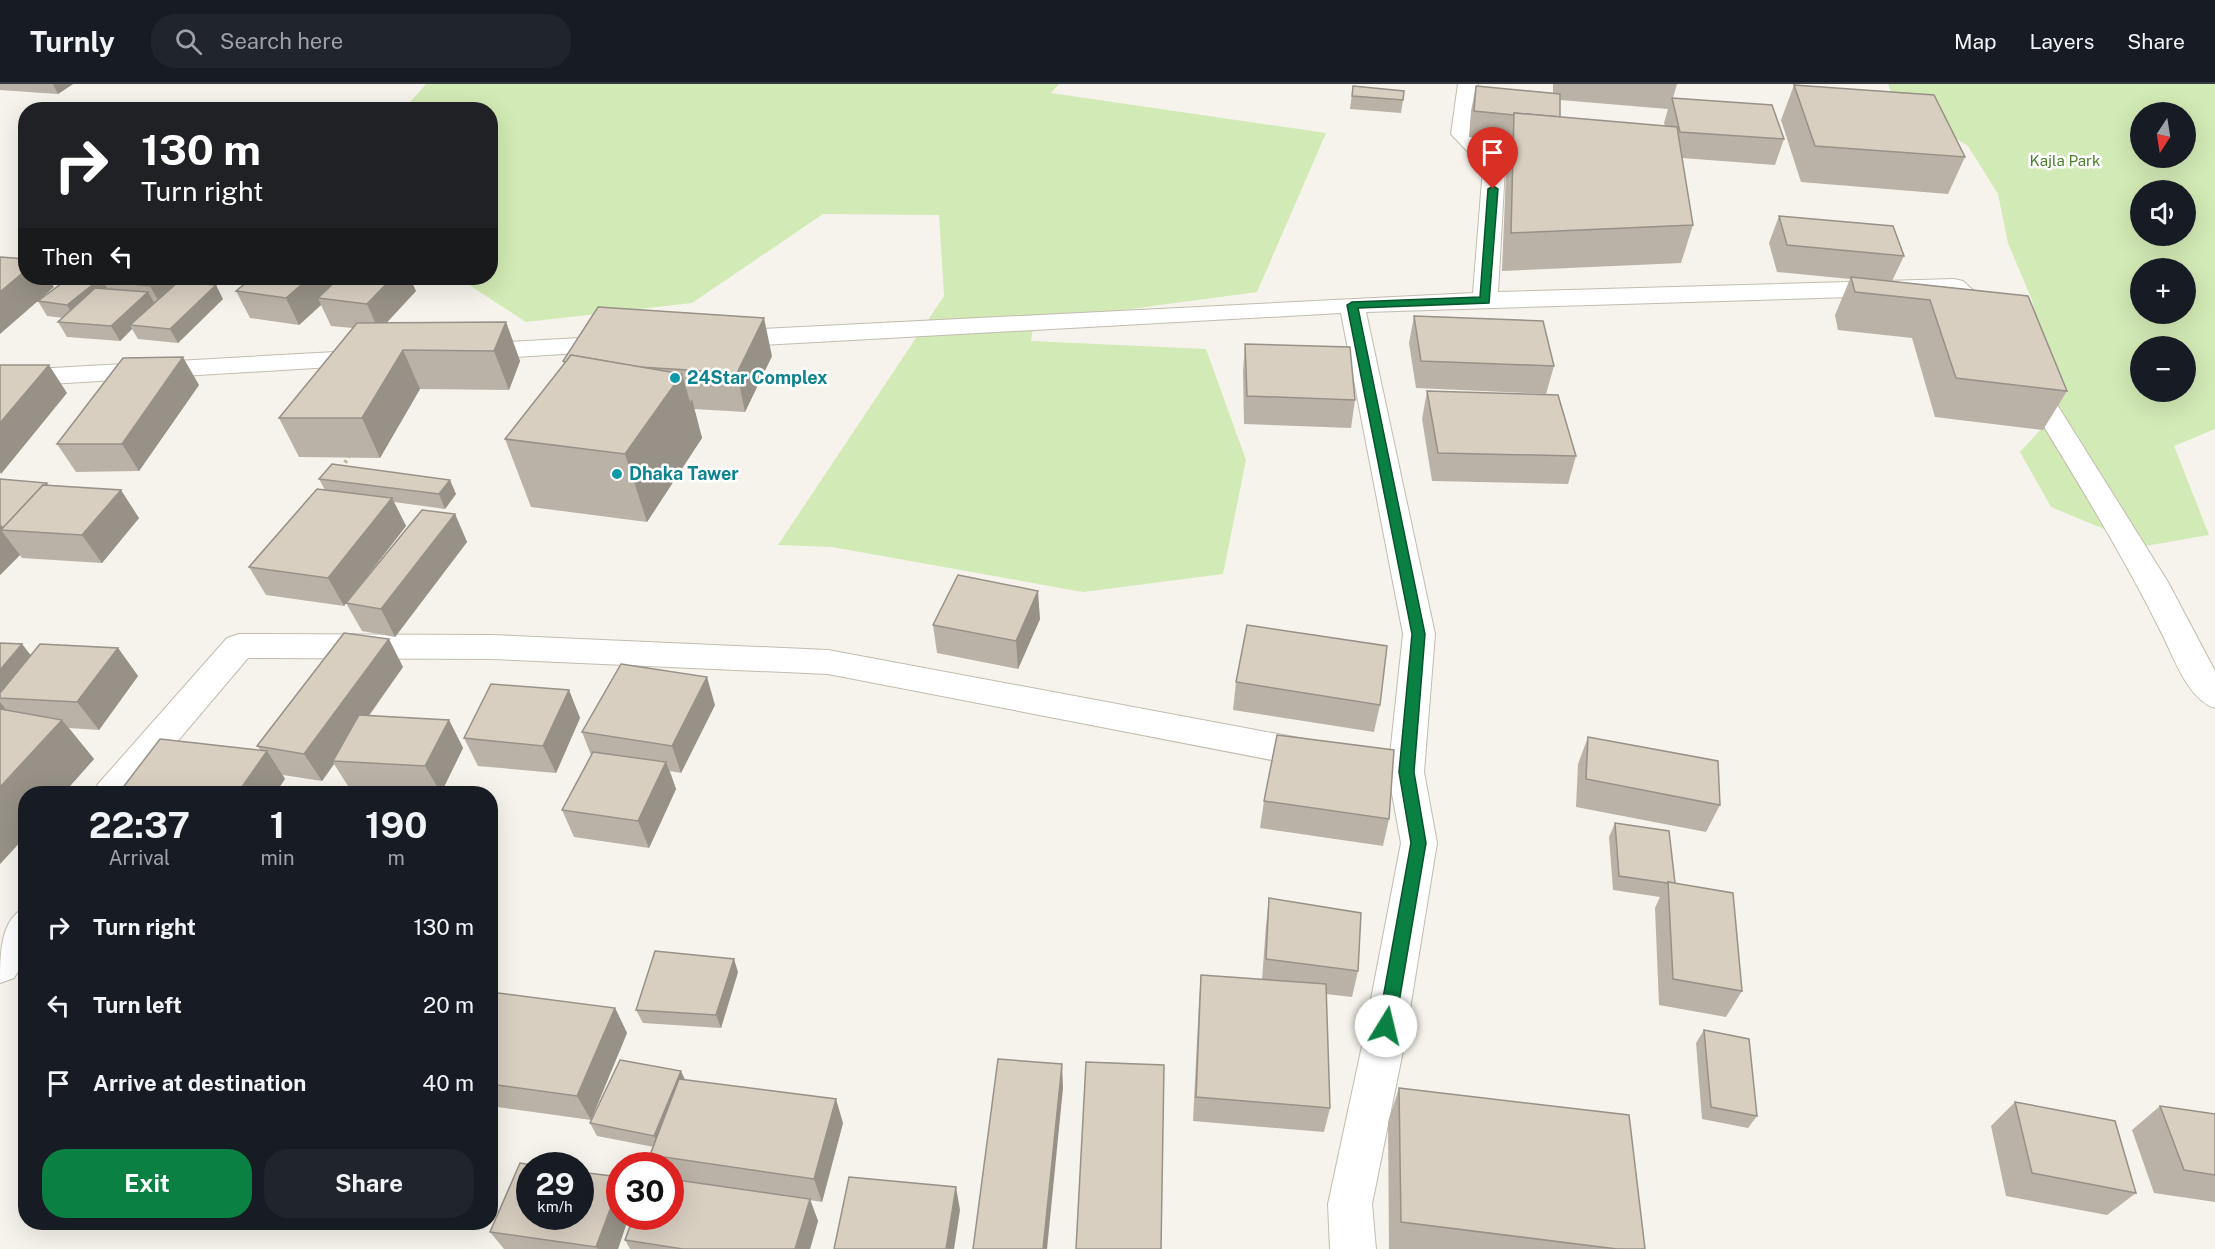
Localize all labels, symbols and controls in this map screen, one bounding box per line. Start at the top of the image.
search box [151,14,571,68]
text: Turnly [30,25,115,58]
icon: search [172,25,205,58]
text: Search here [220,28,343,54]
text: Map [1954,29,1997,54]
text: Layers [2030,29,2094,54]
text: Share [2127,29,2185,54]
north arrow [2130,102,2196,168]
map controls [2130,102,2196,402]
text: 130 m [141,125,261,174]
icon: right [42,126,120,204]
pin [1467,127,1518,189]
icon: arrive [1476,136,1509,169]
park label: Kajla Park [2030,152,2100,169]
text: Turn right [141,175,264,207]
button: sound [2130,180,2196,246]
icon: left [105,240,138,273]
text: Then [42,244,93,270]
button: + [2130,258,2196,324]
button: − [2130,336,2196,402]
place label: 24Star Complex [687,367,828,388]
marker: 24Star Complex [668,371,682,385]
place label: Dhaka Tawer [629,463,739,484]
marker: Dhaka Tawer [610,467,624,481]
text: 22:37 [89,804,190,846]
text: 1 [270,804,285,846]
text: 190 [365,804,427,846]
text: Arrival [108,846,170,870]
text: min [261,846,294,870]
text: m [388,846,405,870]
icon: right [42,911,75,944]
text: Turn right [93,914,196,940]
text: 130 m [413,914,474,940]
icon: left [42,989,75,1022]
text: Turn left [93,992,182,1018]
text: 20 m [423,992,474,1018]
position arrow [1354,994,1418,1058]
icon: arrive [42,1067,75,1100]
text: Arrive at destination [93,1070,306,1096]
text: 40 m [422,1070,474,1096]
button: Exit [42,1149,252,1218]
button: Share [264,1149,474,1218]
speed limit sign: 30 [606,1152,684,1230]
text: 29 [536,1166,574,1202]
text: km/h [537,1198,573,1215]

